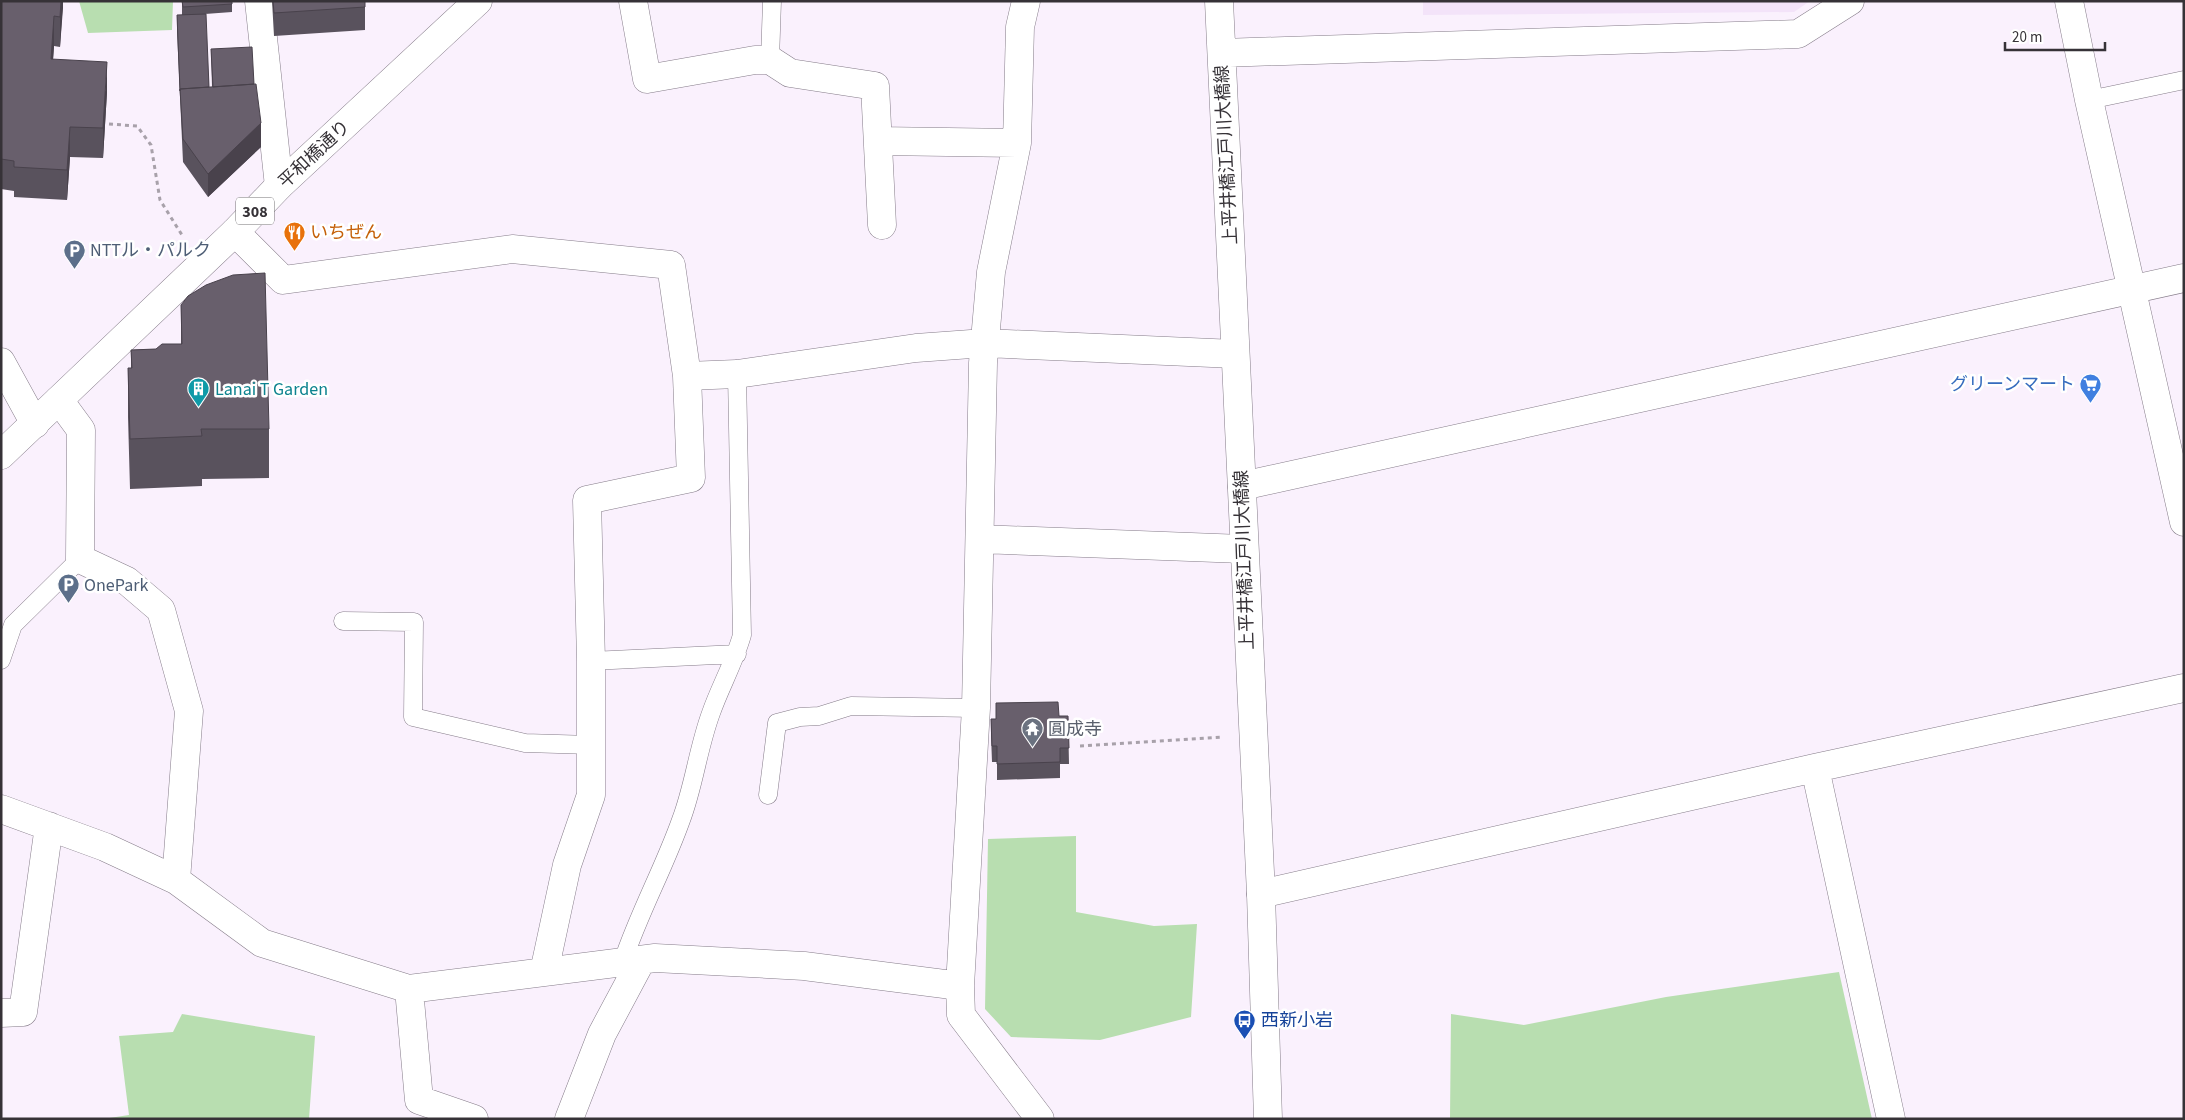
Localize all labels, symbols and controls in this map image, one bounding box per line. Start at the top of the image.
scale bar [2005,20,2105,52]
text: 20 m [2012,27,2042,48]
street label: 上平井橋江戸川大橋線 [1209,64,1244,246]
street label: 平和橋通り [273,115,356,194]
road number: 308 [236,198,274,225]
restaurant icon: いちぜん [282,220,306,251]
place label: いちぜん [310,220,382,245]
parking icon: NTTル・パルク [62,238,86,269]
place label: NTTル・パルク [90,238,211,263]
place label: グリーンマート [1950,372,2075,397]
supermarket icon: グリーンマート [2079,372,2103,403]
building icon: Lanai T Garden [187,377,211,408]
place label: Lanai T Garden [215,377,328,402]
street label: 上平井橋江戸川大橋線 [1229,470,1260,650]
parking icon: OnePark [56,573,80,604]
place label: OnePark [84,573,148,598]
temple icon: 圓成寺 [1020,717,1044,748]
place label: 圓成寺 [1048,717,1102,742]
bus stop icon: 西新小岩 [1233,1008,1257,1039]
place label: 西新小岩 [1261,1008,1333,1033]

